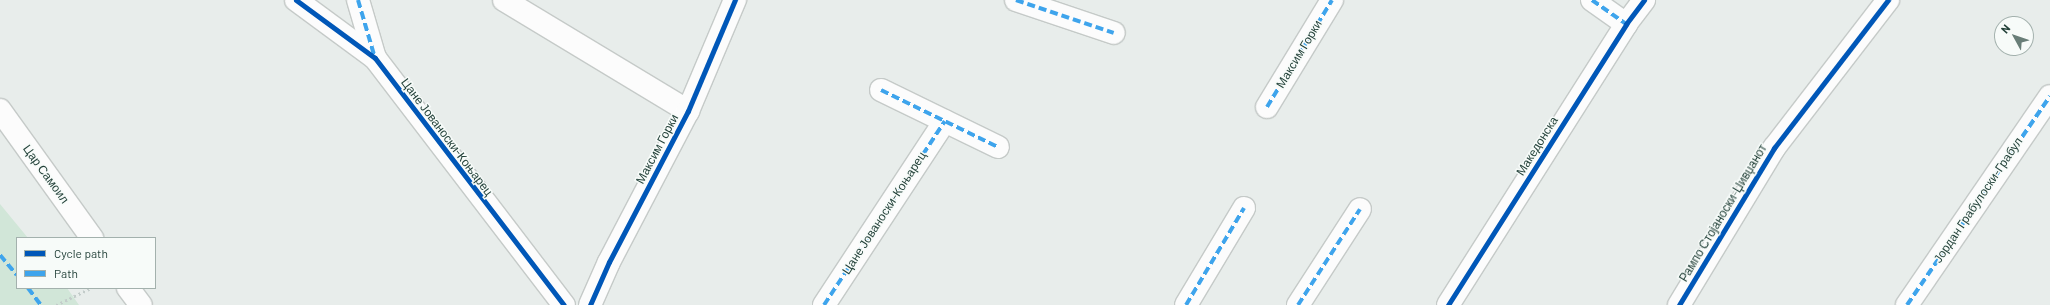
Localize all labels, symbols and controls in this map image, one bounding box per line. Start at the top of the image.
north arrow [1994,16,2034,56]
street label: Максим Горки [1273,17,1325,91]
text: N [1998,22,2013,36]
street label: Цане Јованоски-Коњарец [398,75,496,199]
street label: Максим Горки [633,112,681,186]
street label: Македонска [1513,114,1561,178]
street label: Јордан Грабулоски-Грабул [1931,134,2025,266]
street label: Цар Самоил [20,142,72,206]
street label: Рампо Стојаноски-Џивџанот [1676,142,1770,284]
street label: Цане Јованоски-Коњарец [839,149,929,277]
legend [16,237,156,289]
text: Cycle path [54,246,108,260]
text: Path [54,266,78,280]

